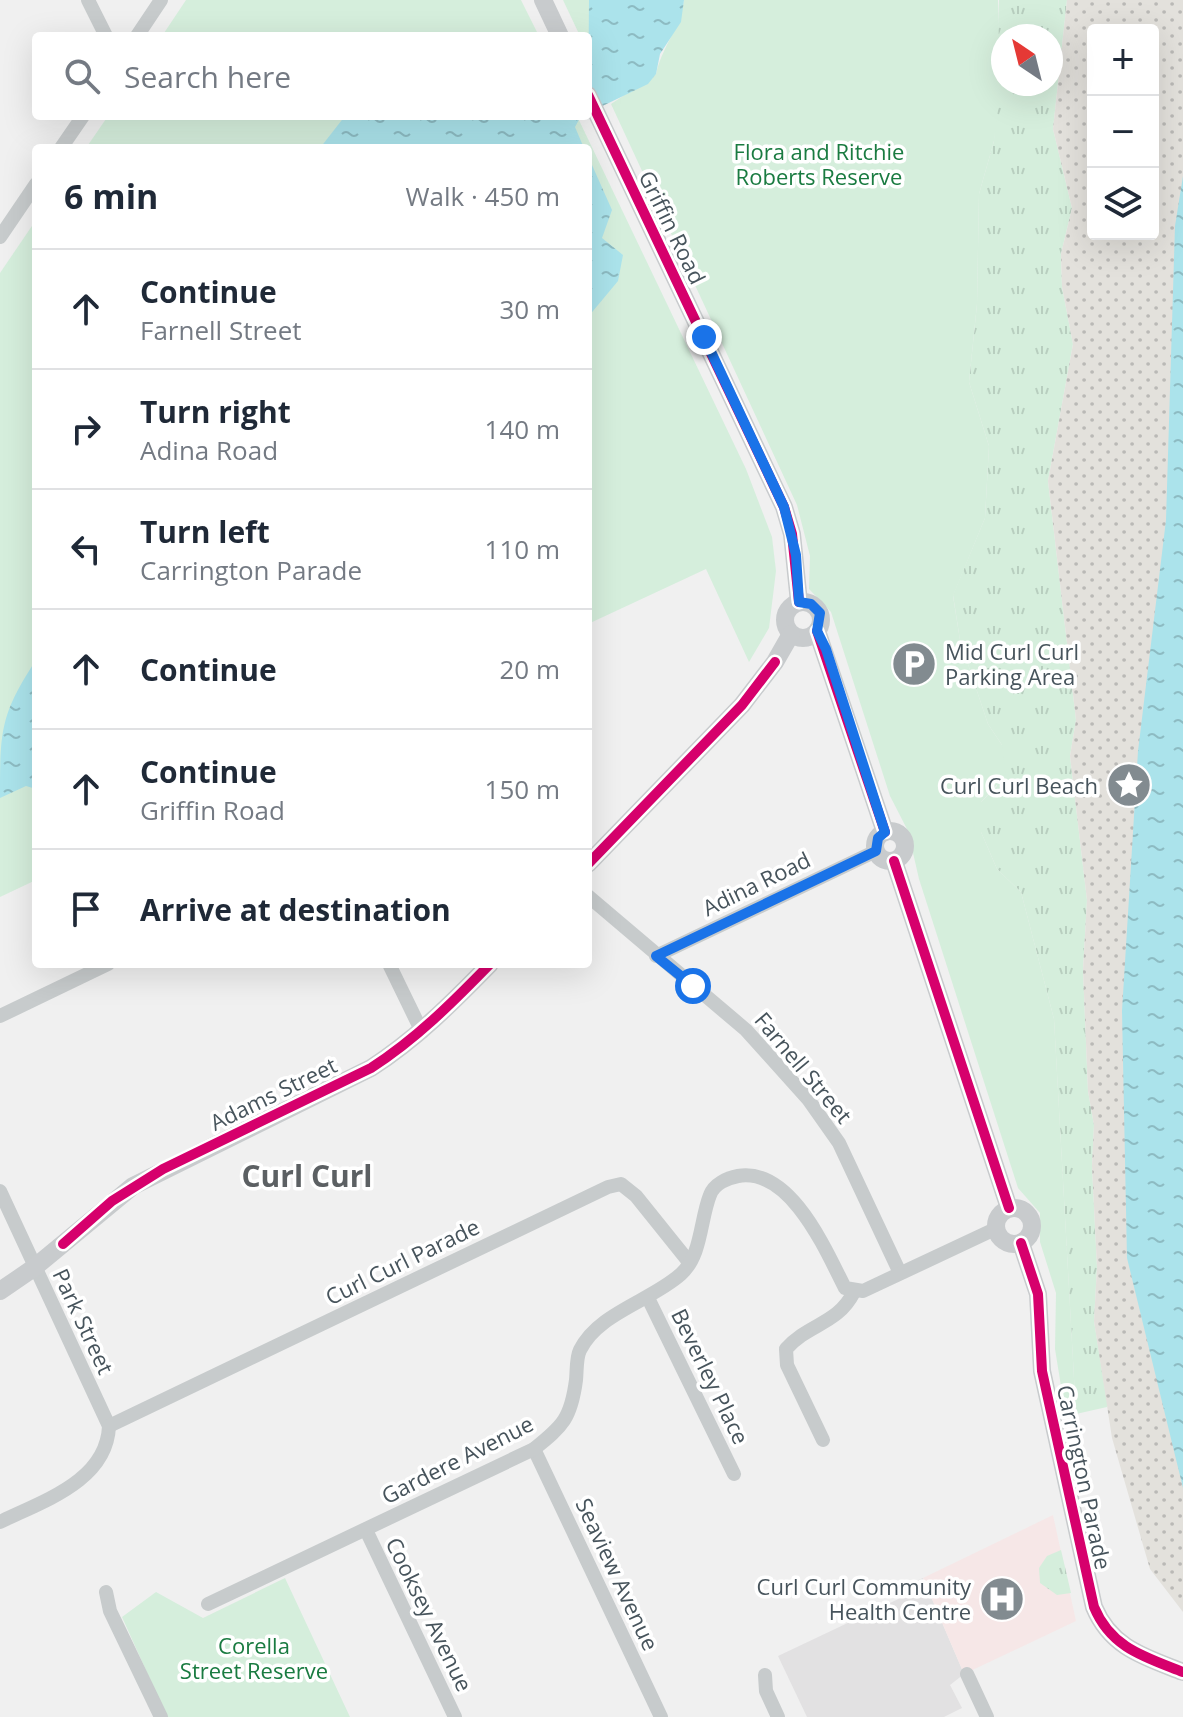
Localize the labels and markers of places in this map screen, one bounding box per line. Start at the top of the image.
place label: Mid Curl Curl Parking Area [945,636,1079,691]
parking icon: Mid Curl Curl Parking Area [890,640,938,688]
place icon: Curl Curl Beach [1105,761,1153,809]
place label: Curl Curl Beach [940,770,1098,800]
place label: Curl Curl Community Health Centre [757,1571,972,1626]
hospital icon: Curl Curl Community Health Centre [978,1575,1026,1623]

